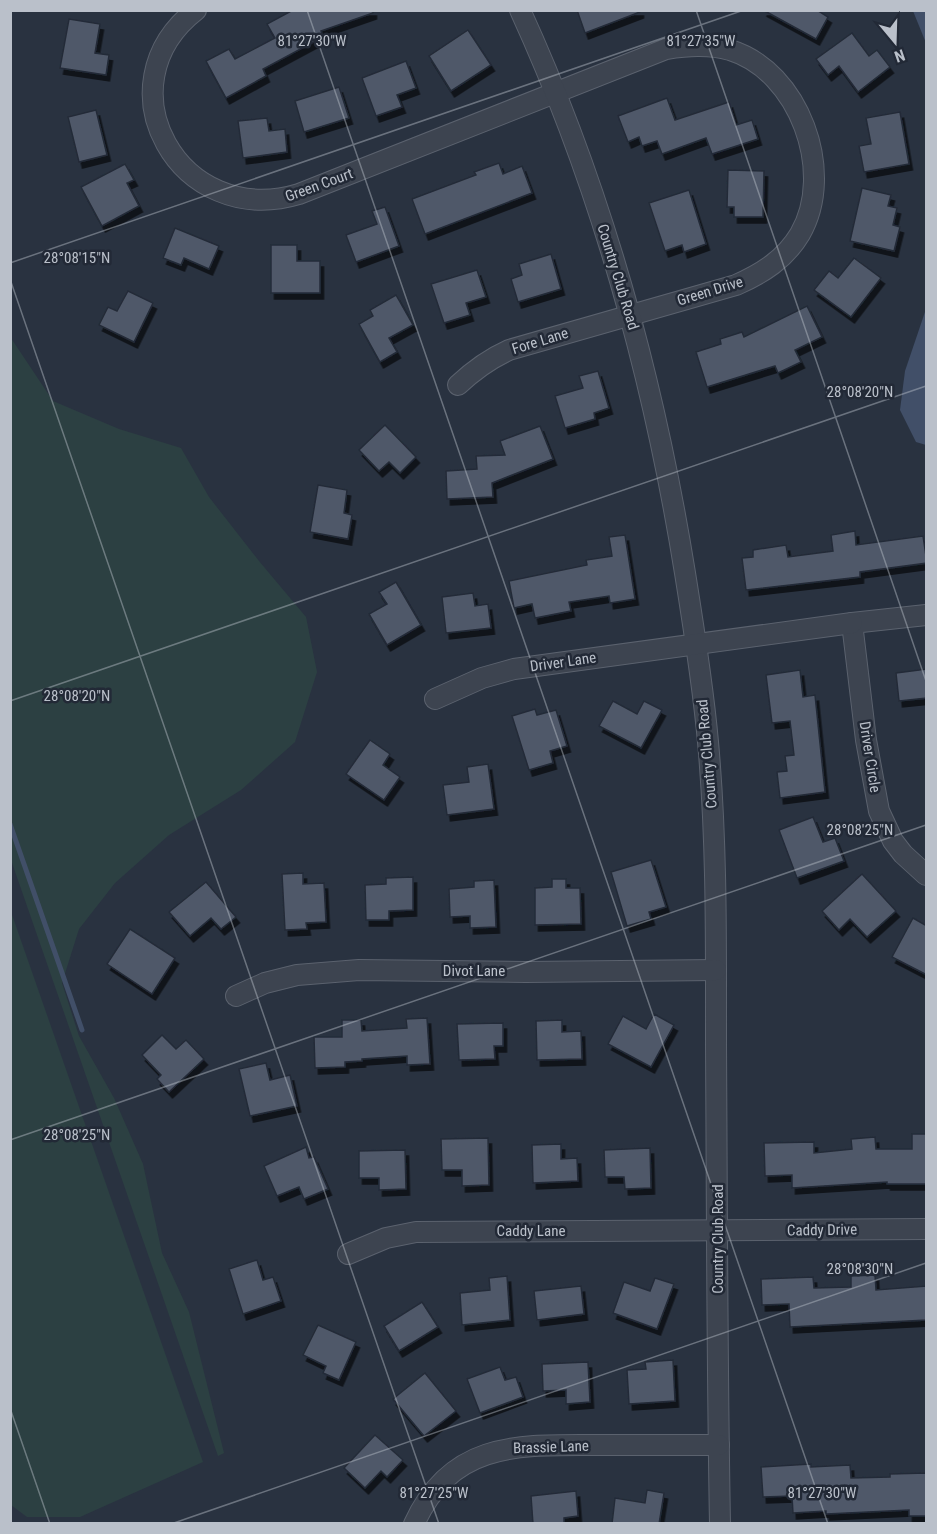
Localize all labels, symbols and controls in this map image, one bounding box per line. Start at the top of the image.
north arrow [865,12,925,72]
text: 81°27'30"W [278,32,347,50]
text: 81°27'35"W [667,32,736,50]
text: N [892,45,907,66]
street label: Green Court [283,164,355,206]
street label: Country Club Road [593,222,643,332]
text: 28°08'15"N [44,249,110,267]
street label: Green Drive [675,272,745,310]
street label: Fore Lane [510,324,570,358]
text: 28°08'20"N [827,383,893,401]
street label: Driver Lane [529,648,597,676]
text: 28°08'20"N [44,687,110,705]
street label: Country Club Road [693,699,721,809]
street label: Driver Circle [856,720,884,794]
text: 28°08'25"N [827,821,893,839]
street label: Divot Lane [443,962,505,980]
text: 28°08'25"N [44,1126,110,1144]
street label: Country Club Road [709,1184,727,1294]
street label: Caddy Drive [787,1220,857,1240]
street label: Caddy Lane [497,1222,565,1240]
text: 28°08'30"N [827,1260,893,1278]
street label: Brassie Lane [513,1437,589,1457]
text: 81°27'25"W [400,1484,469,1502]
text: 81°27'30"W [788,1484,857,1502]

